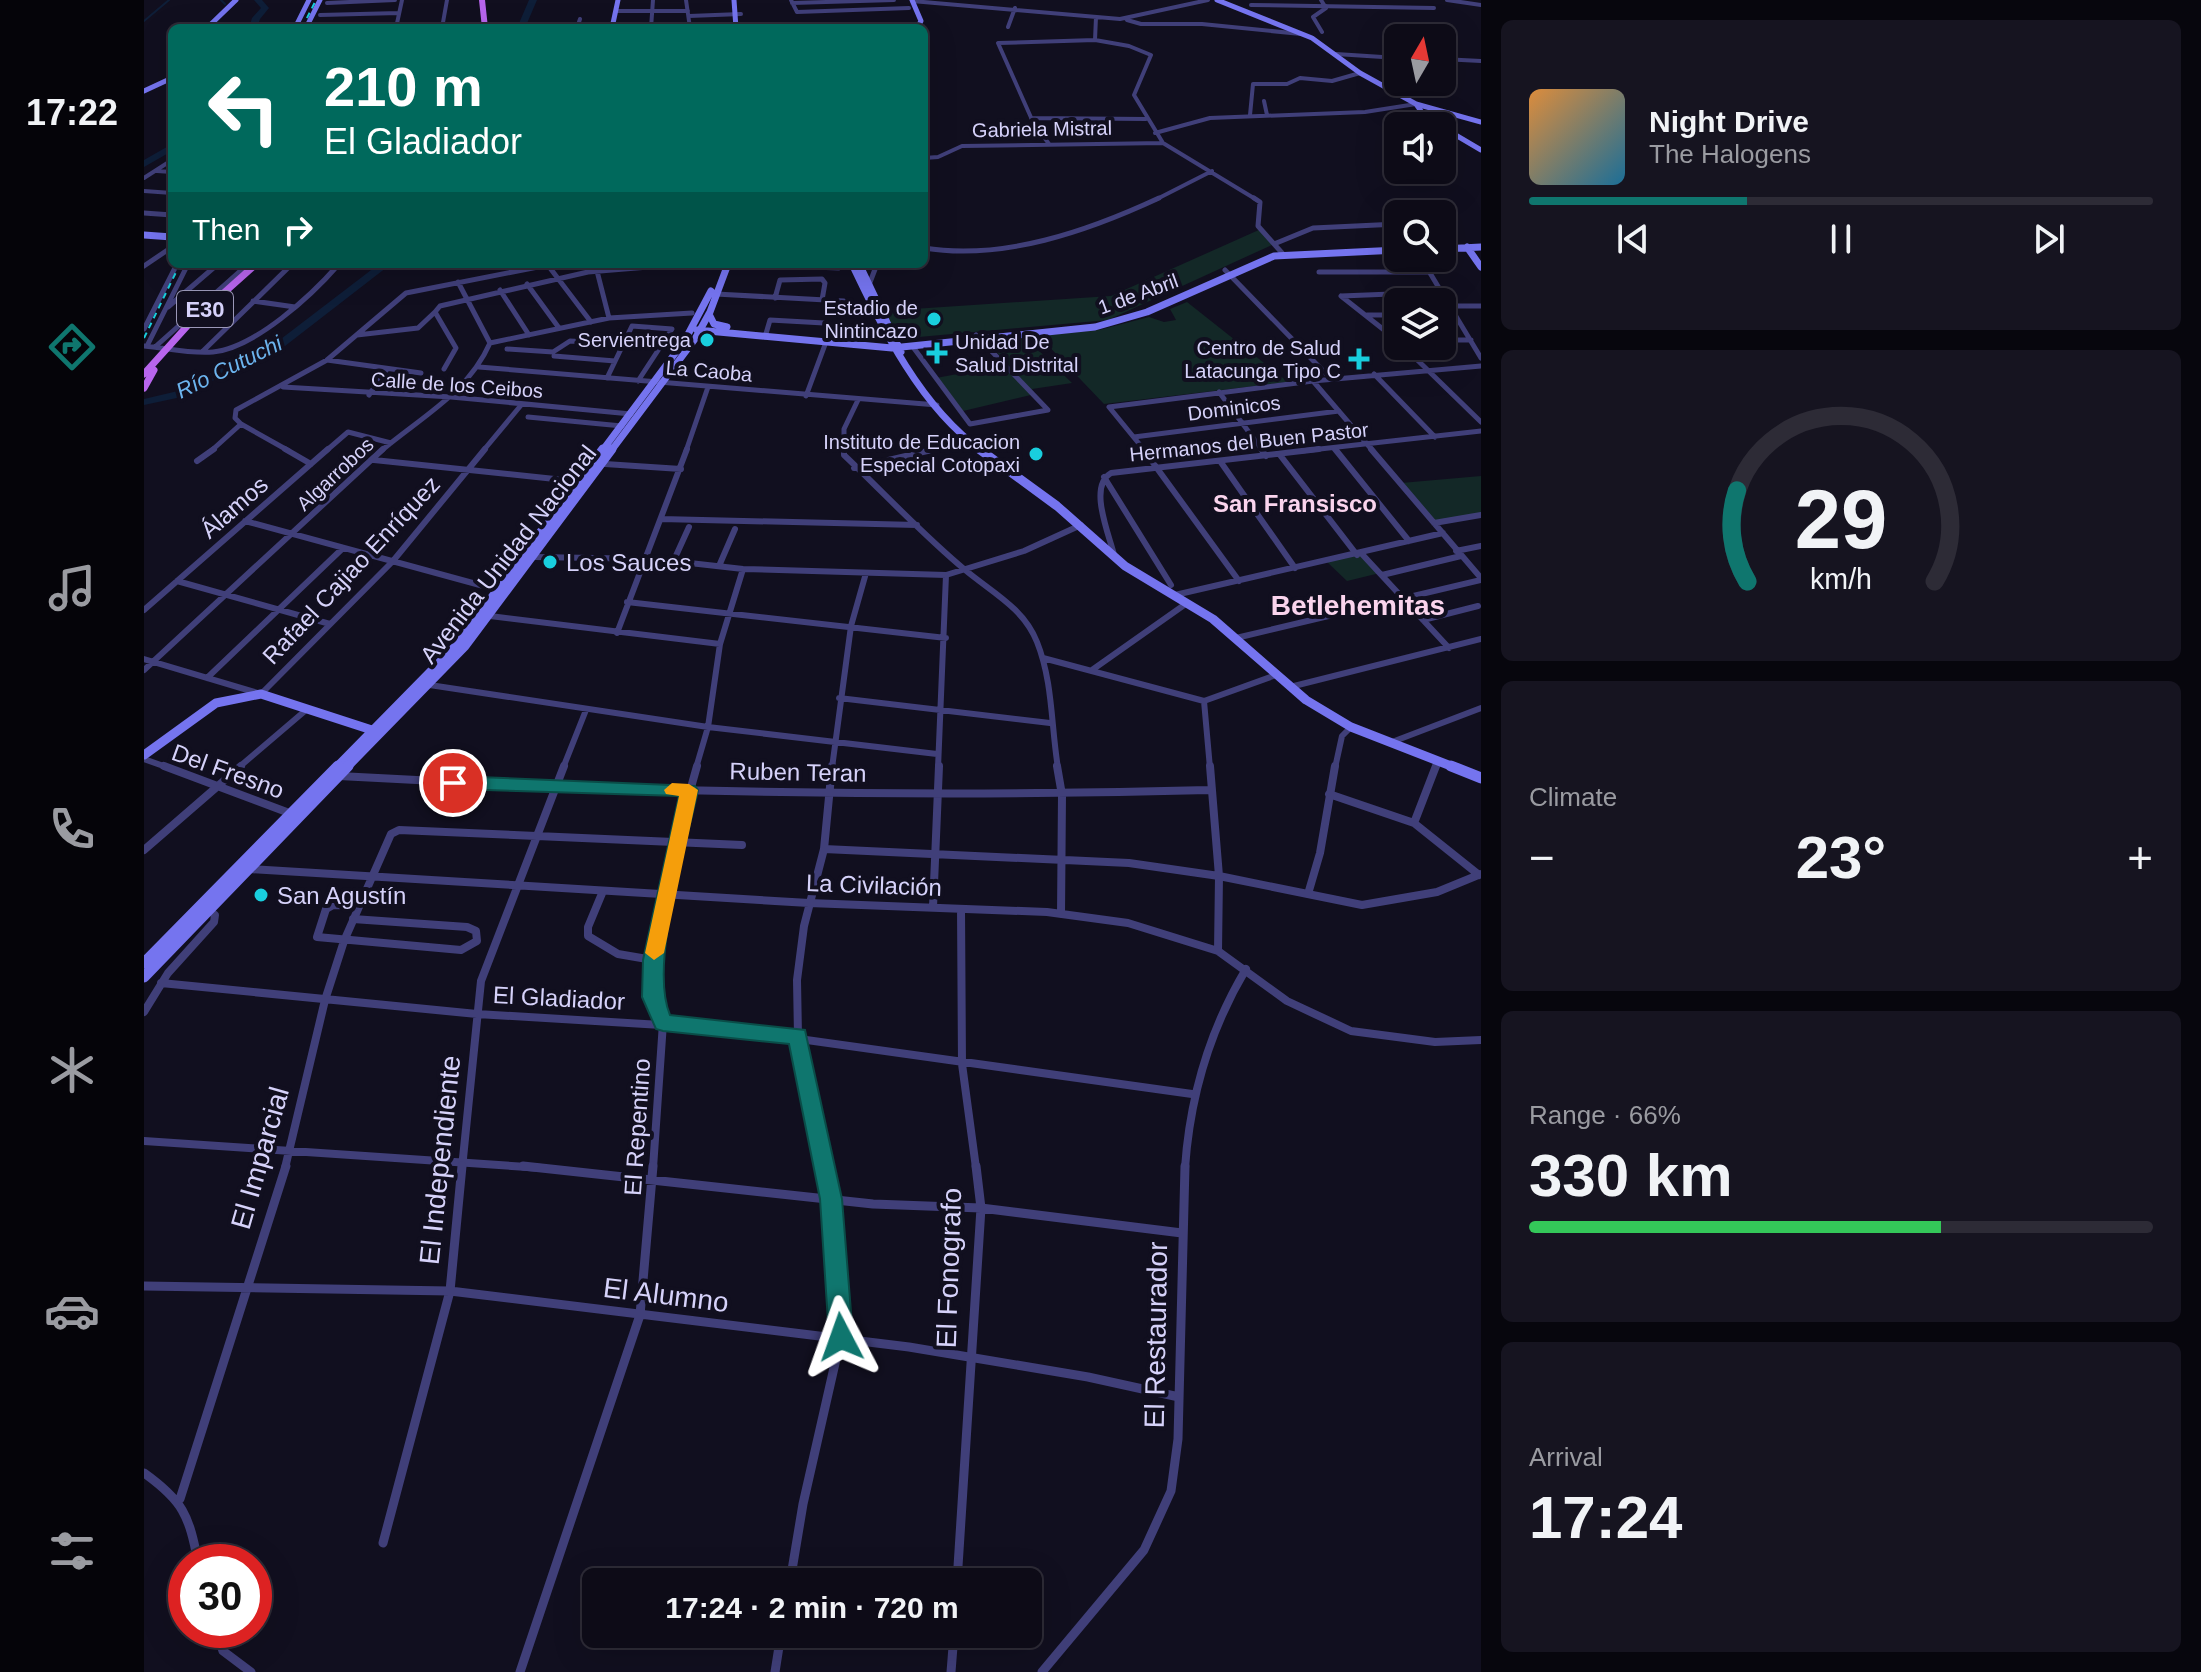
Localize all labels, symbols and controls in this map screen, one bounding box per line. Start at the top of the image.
north arrow [1384,24,1456,96]
map controls [1384,24,1456,360]
text: 210 m [324,55,483,118]
icon: left [192,56,296,160]
text: 17:22 [26,92,118,133]
text: Night Drive [1649,105,1809,138]
button: sound [1384,112,1456,184]
street label: Gabriela Mistral [972,117,1112,141]
text: El Gladiador [324,121,522,162]
text: The Halogens [1649,139,1811,169]
button: search [1384,200,1456,272]
icon: right [276,208,320,252]
text: Then [192,213,260,246]
icon: previous [1611,217,1655,261]
icon: pause [1819,217,1863,261]
icon: next [2027,217,2071,261]
street label: 1 de Abril [1095,269,1181,319]
button: layers [1384,288,1456,360]
road number: E30 [177,291,233,327]
place label: Estadio de Nintincazo [823,297,918,342]
marker: Estadio de Nintincazo [925,310,943,328]
icon: directions [44,319,100,375]
place label: Servientrega [578,329,692,351]
water label: Río Cutuchi [172,330,287,403]
marker: Servientrega [698,331,716,349]
place label: Unidad De Salud Distrital [955,331,1078,376]
place label: Centro de Salud Latacunga Tipo C [1184,337,1341,382]
marker: Unidad De Salud Distrital [926,342,948,364]
marker: Centro de Salud Latacunga Tipo C [1348,348,1370,370]
street label: La Caoba [665,356,754,386]
street label: Calle de los Ceibos [370,368,544,402]
street label: Dominicos [1186,391,1282,425]
street label: Hermanos del Buen Pastor [1128,418,1370,465]
place label: Instituto de Educacion Especial Cotopaxi [823,431,1020,476]
street label: Algarrobos [292,433,378,515]
street label: Avenida Unidad Nacional [415,440,601,668]
marker: Instituto de Educacion Especial Cotopaxi [1027,445,1045,463]
street label: Álamos [195,471,273,543]
street label: Rafael Cajiao Enríquez [257,471,445,669]
text: 29 [1795,472,1887,565]
district label: San Fransisco [1213,490,1377,517]
place label: Los Sauces [566,549,691,576]
marker: Los Sauces [541,553,559,571]
icon: music [44,560,100,616]
text: km/h [1810,563,1872,595]
district label: Betlehemitas [1271,590,1445,621]
street label: Del Fresno [168,738,288,804]
pin [419,749,487,817]
street label: Ruben Teran [729,757,867,787]
icon: arrive [431,761,475,805]
text: Climate [1529,782,1617,812]
icon: phone [44,801,100,857]
text: 23° [1796,824,1886,891]
text: − [1529,833,1555,882]
text: + [2127,833,2153,882]
street label: La Civilación [806,869,942,901]
place label: San Agustín [277,882,406,909]
marker: San Agustín [252,886,270,904]
street label: El Gladiador [492,981,626,1015]
icon: climate [44,1042,100,1098]
street label: El Independiente [414,1054,466,1266]
street label: El Repentino [619,1058,655,1196]
street label: El Imparcial [225,1083,295,1233]
text: Range · 66% [1529,1100,1681,1130]
text: 330 km [1529,1142,1733,1209]
street label: El Fonografo [931,1187,967,1349]
street label: El Restaurador [1139,1241,1173,1429]
street label: El Alumno [602,1272,730,1318]
icon: car [44,1283,100,1339]
position arrow [799,1295,883,1379]
text: Arrival [1529,1442,1603,1472]
text: 17:24 [1529,1484,1682,1551]
icon: filters [44,1523,100,1579]
speed limit sign: 30 [168,1544,272,1648]
text: 17:24 · 2 min · 720 m [665,1591,959,1624]

